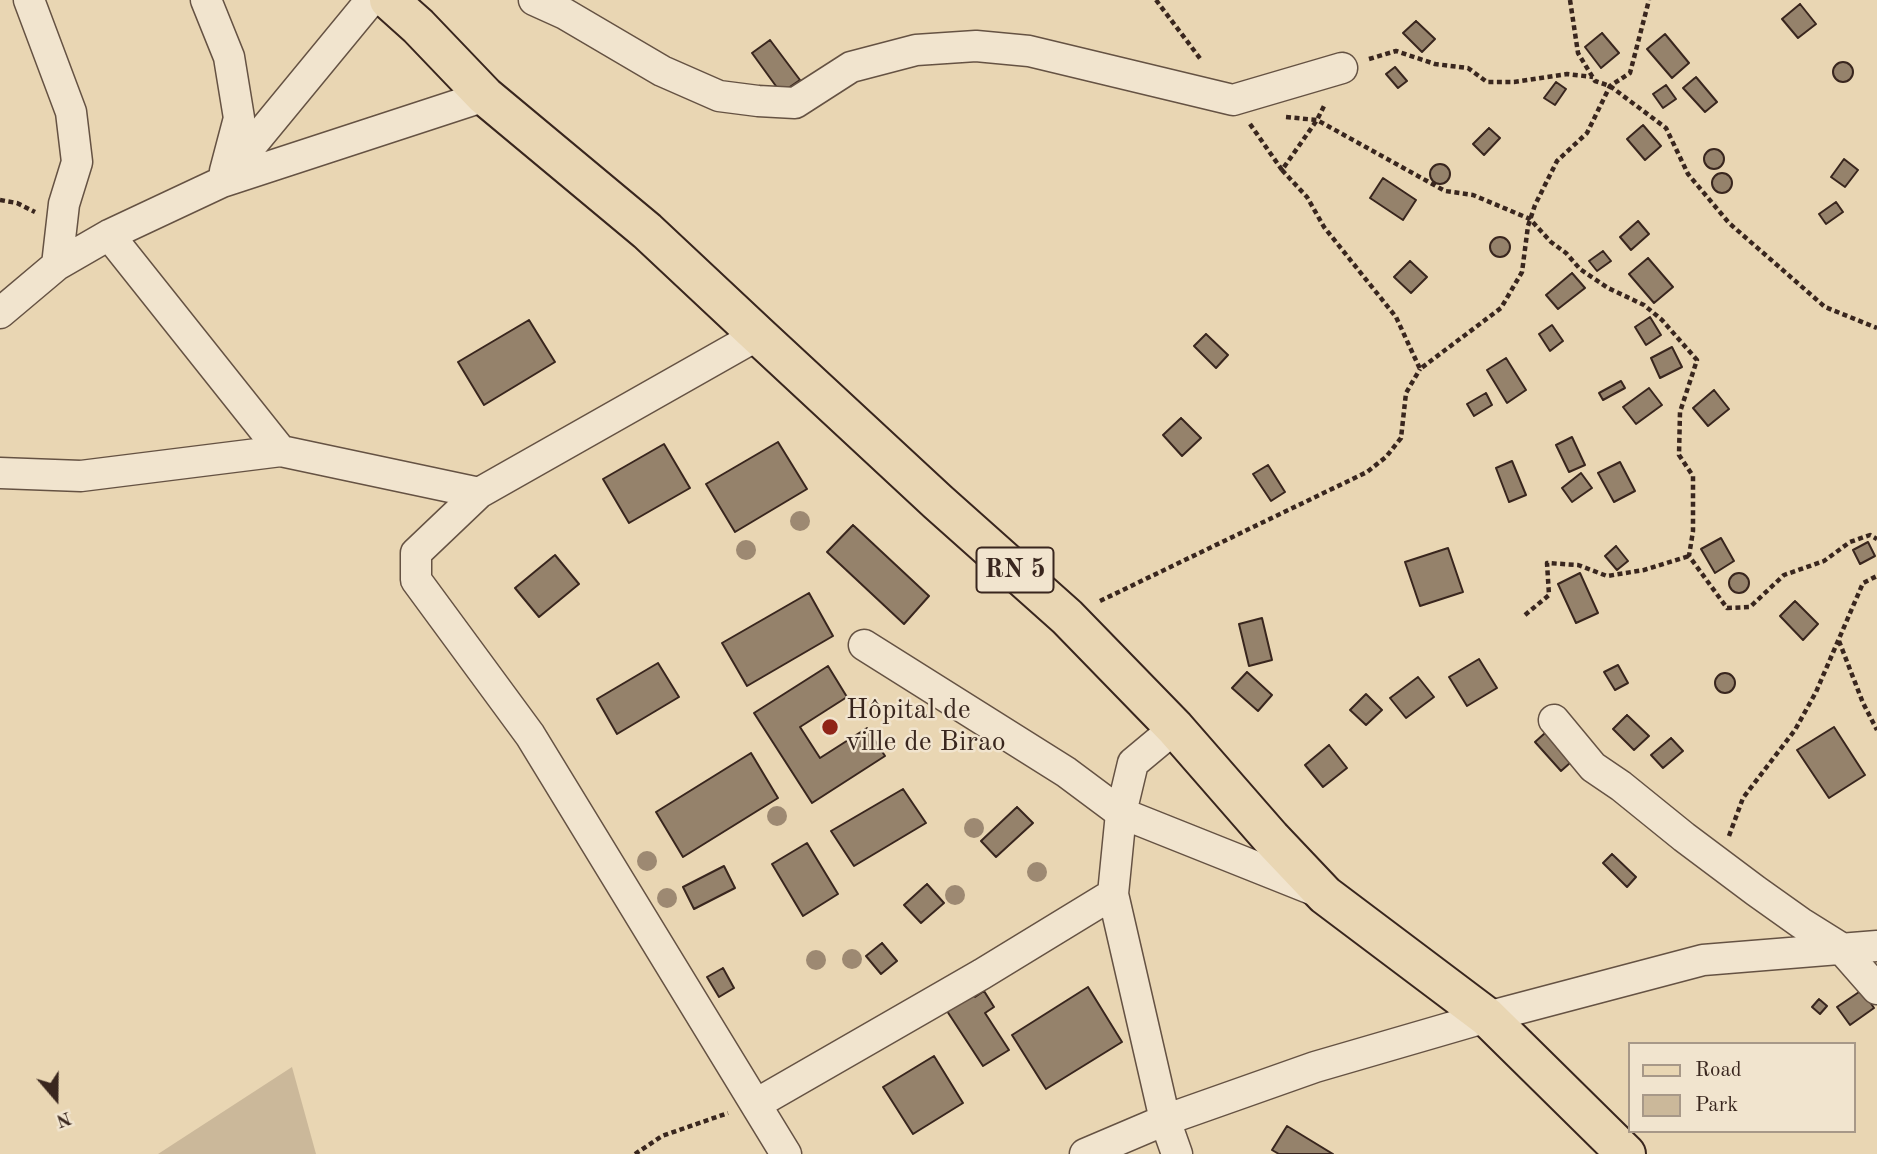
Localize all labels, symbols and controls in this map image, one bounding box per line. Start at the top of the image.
road number: RN 5 [976,548,1054,592]
place label: Hôpital de ville de Birao [846,694,1006,760]
marker: Hôpital de ville de Birao [820,717,840,737]
legend [1629,1042,1856,1133]
text: Road [1695,1060,1742,1081]
north arrow [21,1063,91,1133]
text: Park [1695,1095,1738,1116]
text: N [53,1107,73,1130]

